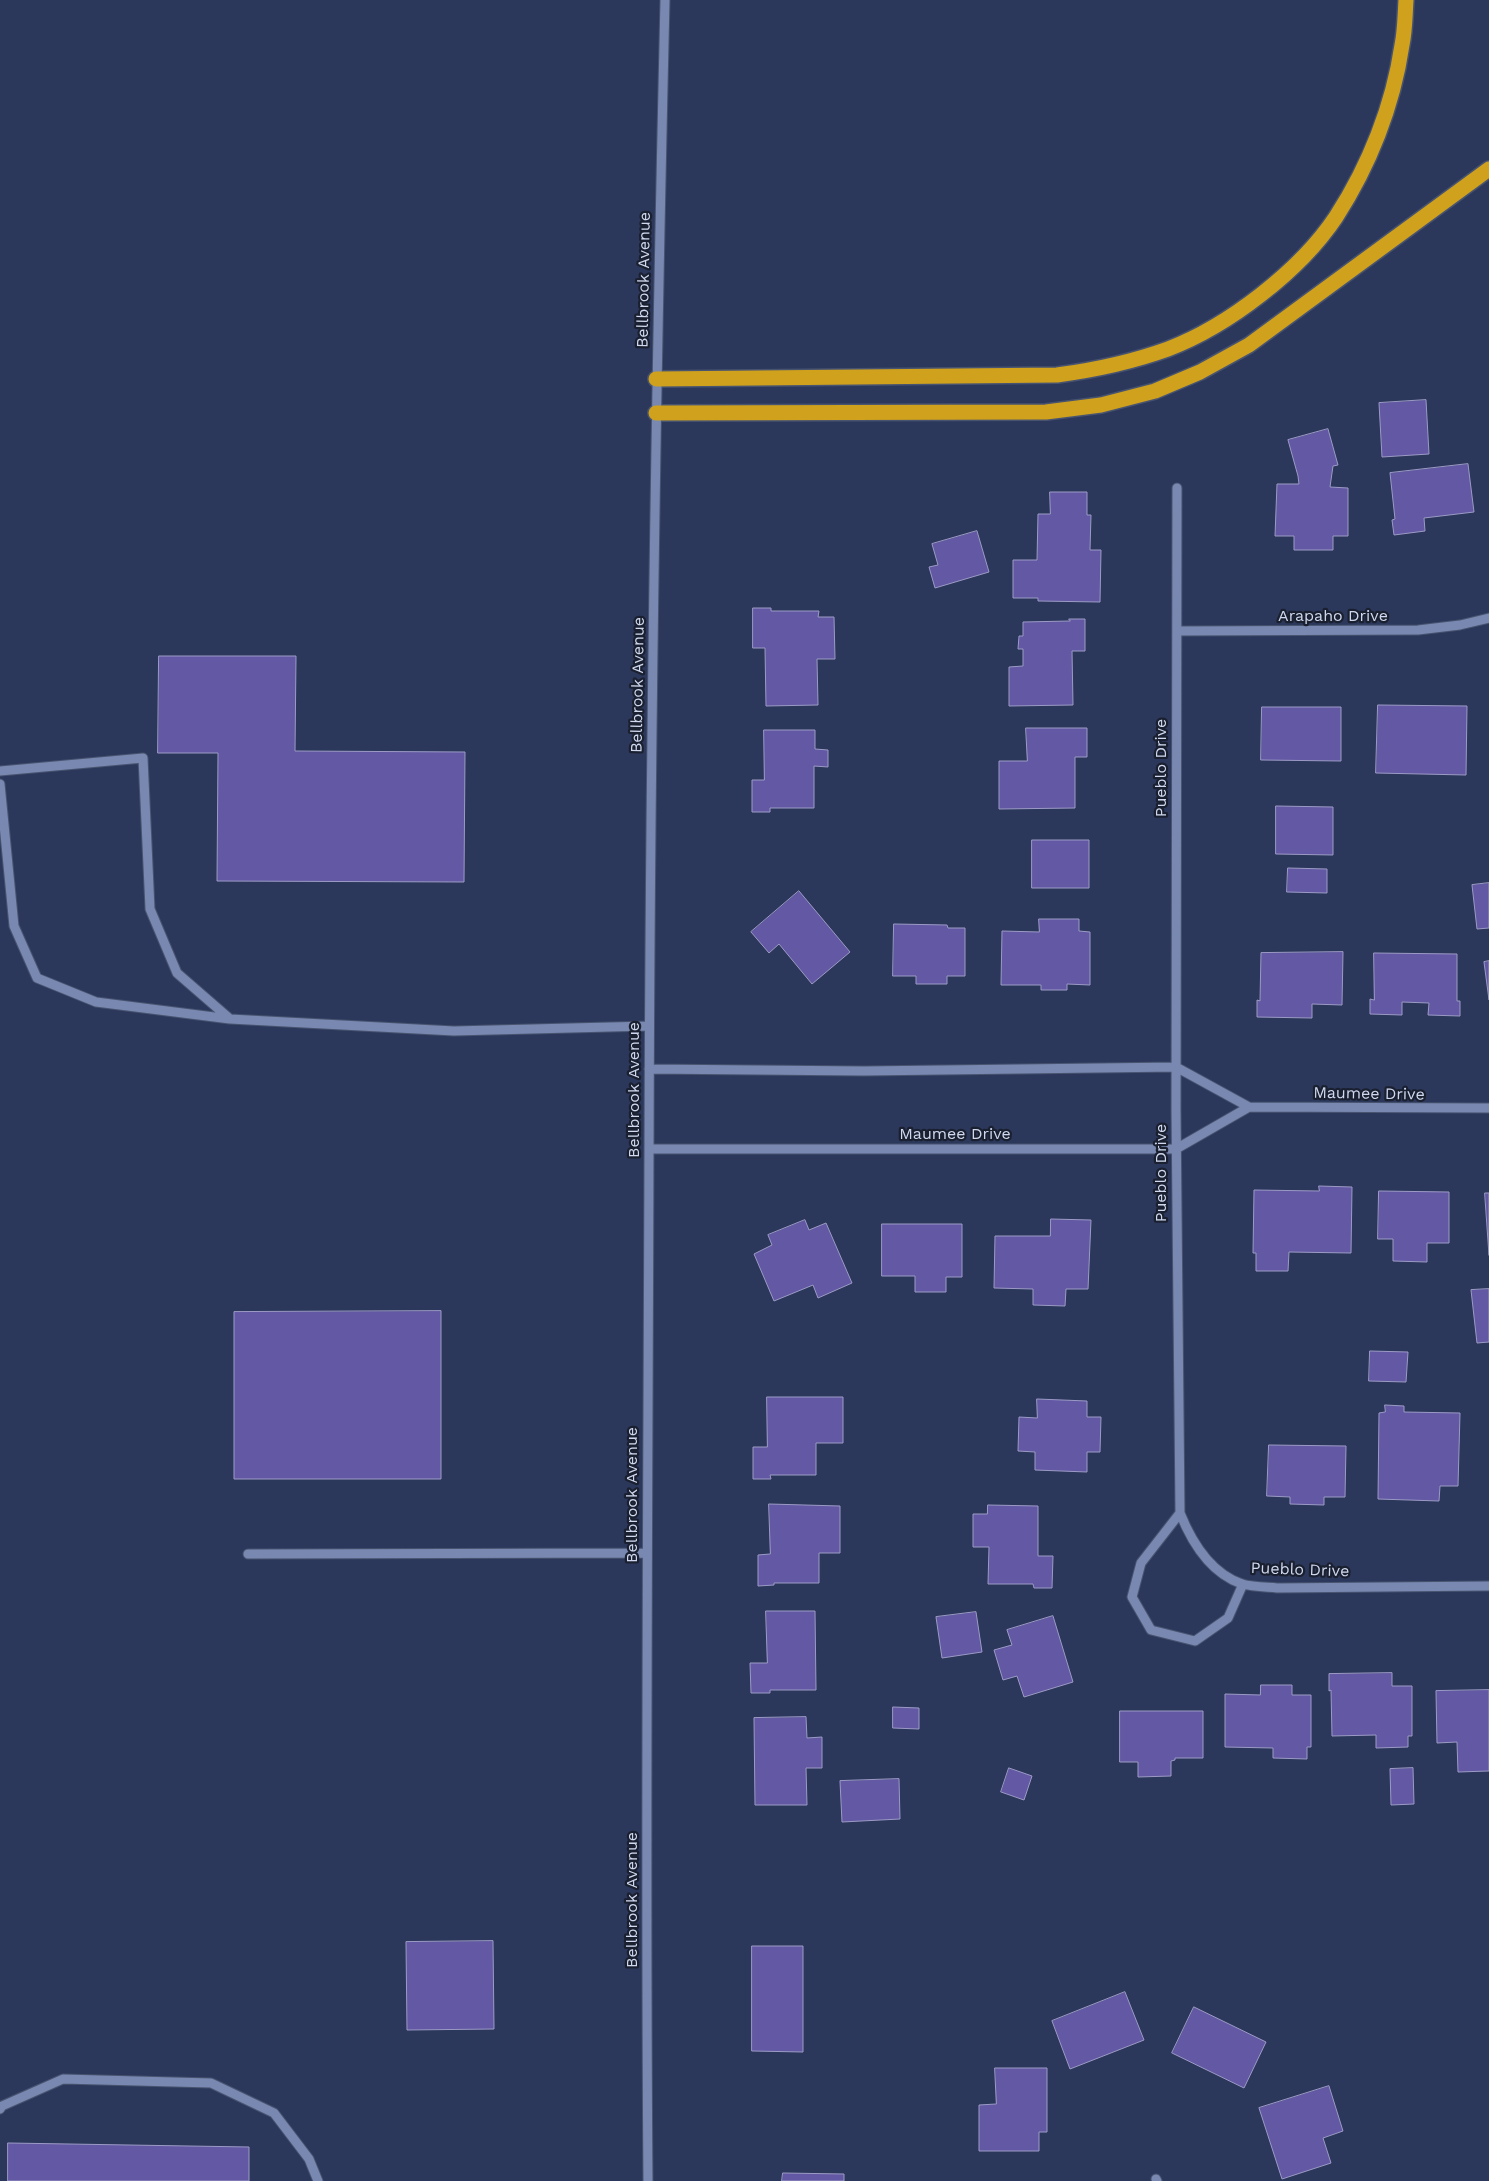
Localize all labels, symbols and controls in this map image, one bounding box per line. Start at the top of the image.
street label: Bellbrook Avenue [633,212,655,348]
street label: Arapaho Drive [1278,606,1388,626]
street label: Bellbrook Avenue [627,617,649,753]
street label: Pueblo Drive [1151,719,1171,817]
street label: Bellbrook Avenue [624,1022,644,1158]
street label: Maumee Drive [1313,1083,1425,1105]
street label: Maumee Drive [899,1124,1011,1144]
street label: Pueblo Drive [1151,1124,1171,1222]
street label: Bellbrook Avenue [622,1427,642,1563]
street label: Pueblo Drive [1250,1559,1350,1581]
street label: Bellbrook Avenue [622,1832,642,1968]

